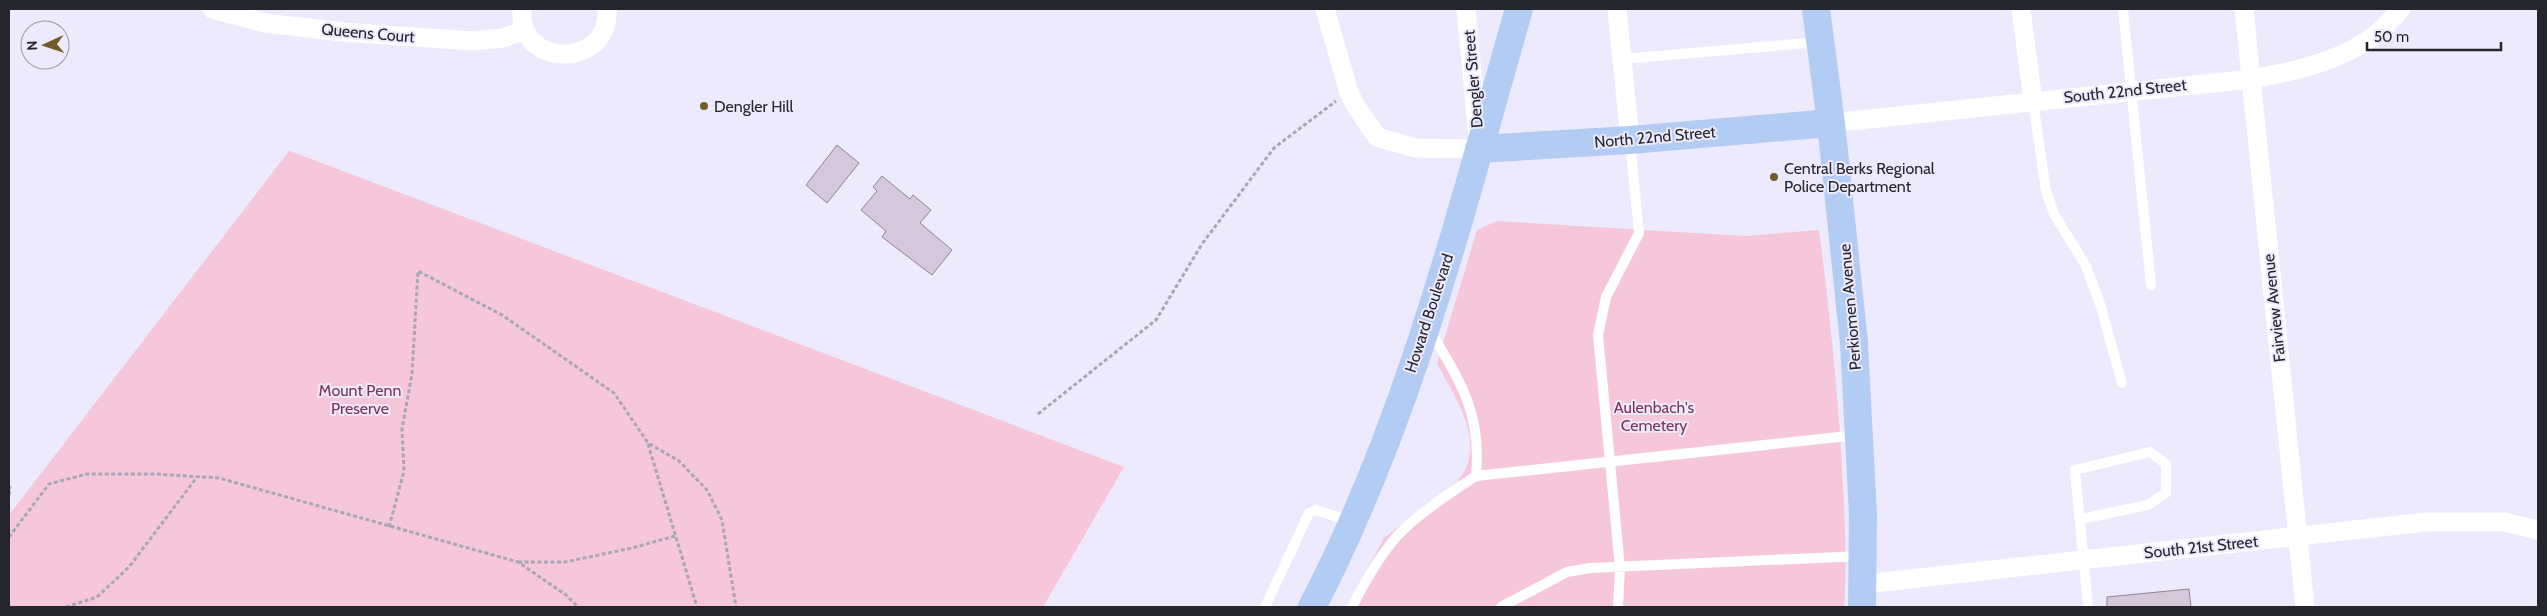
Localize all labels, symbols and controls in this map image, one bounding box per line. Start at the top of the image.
street label: Queens Court [321,19,416,47]
north arrow [20,20,70,70]
scale bar [2367,20,2501,52]
text: 50 m [2374,28,2409,46]
street label: Dengler Street [1459,29,1487,129]
text: N [23,40,41,51]
street label: South 22nd Street [2063,75,2188,107]
place label: Dengler Hill [714,97,794,116]
marker: Dengler Hill [698,100,710,112]
street label: North 22nd Street [1593,122,1717,152]
place label: Central Berks Regional Police Department [1784,159,1935,196]
marker: Central Berks Regional Police Department [1768,171,1780,183]
street label: Perkiomen Avenue [1835,243,1865,371]
street label: Howard Boulevard [1401,251,1457,375]
street label: Fairview Avenue [2259,253,2289,363]
park label: Mount Penn Preserve [319,381,401,418]
park label: Aulenbach's Cemetery [1614,398,1695,435]
street label: South 21st Street [2143,532,2260,562]

